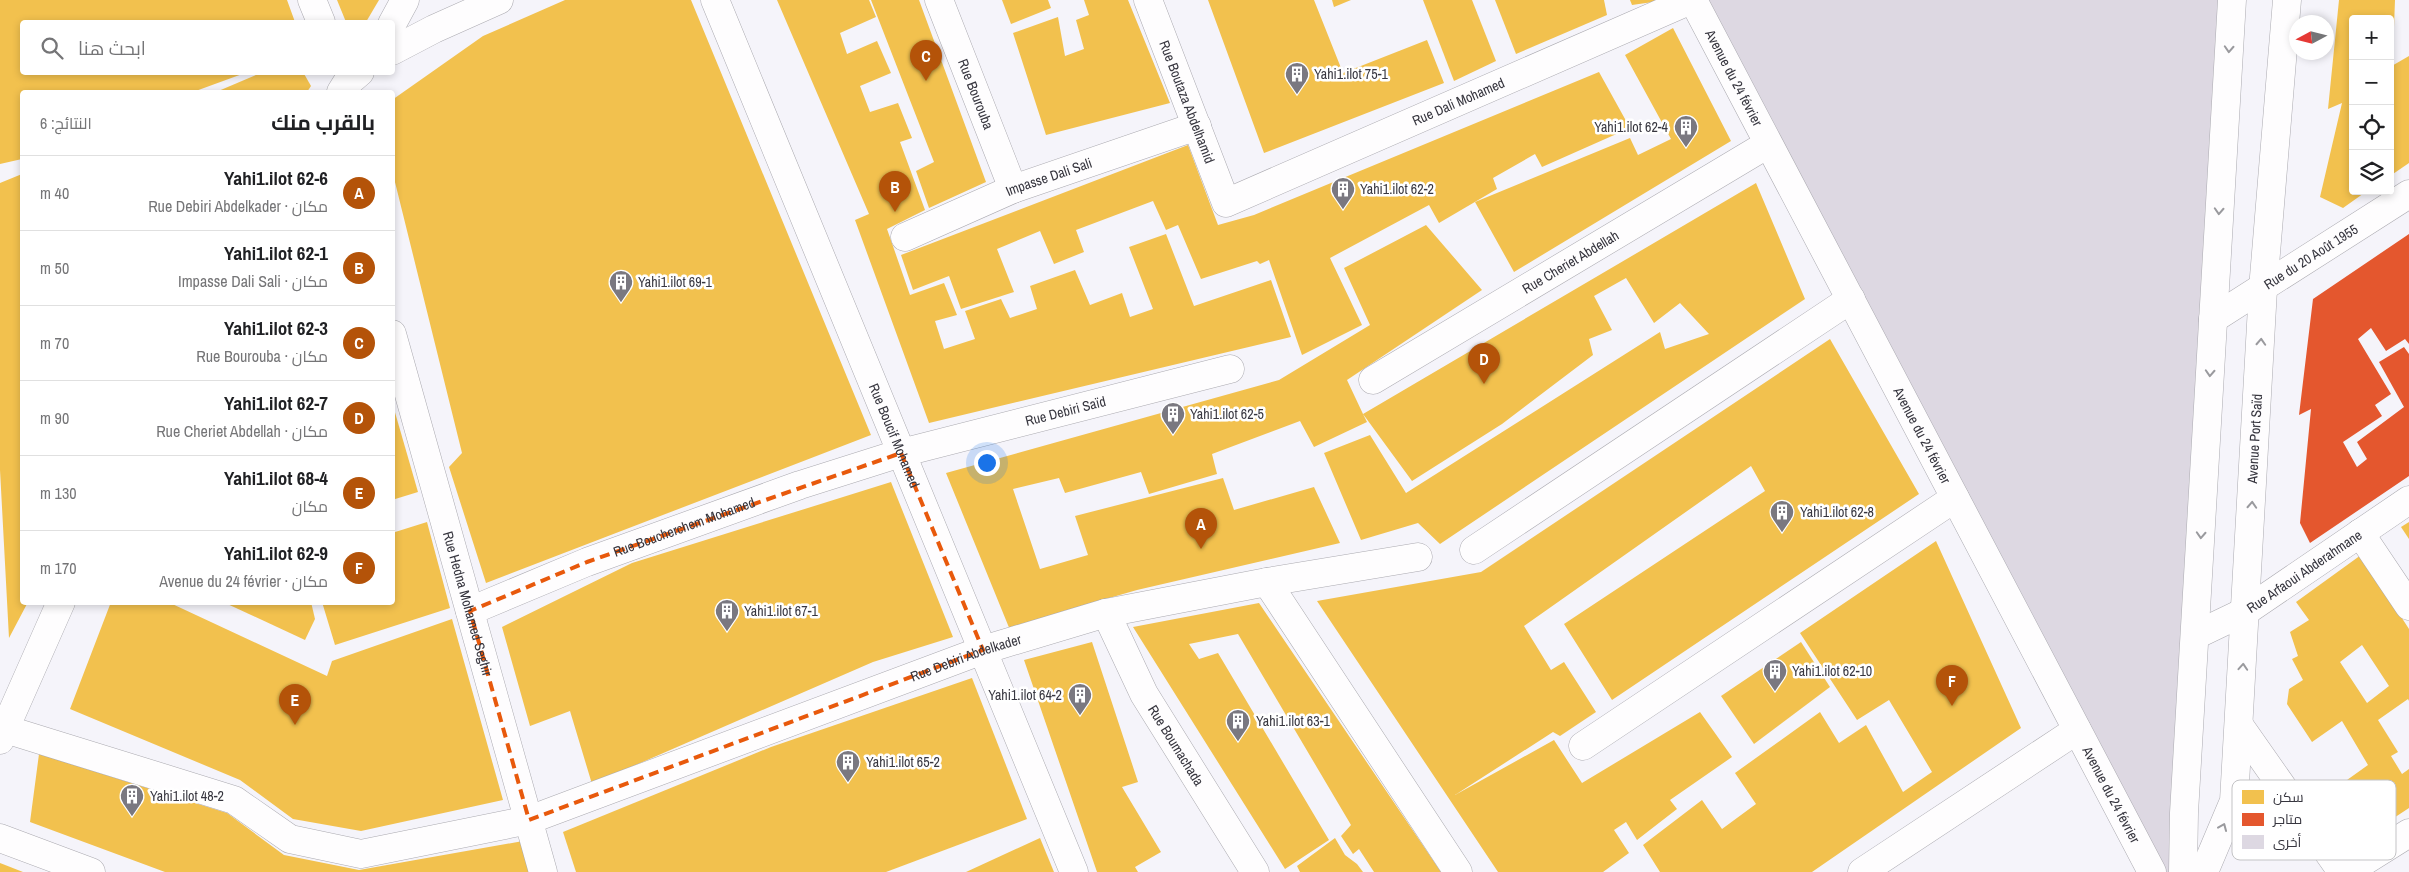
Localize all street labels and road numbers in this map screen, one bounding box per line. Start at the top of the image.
street label: Avenue du 24 février [1701,26,1767,129]
street label: Rue Boutaza Abdelhamid [1155,38,1219,166]
street label: Rue Bourouba [954,56,998,132]
street label: Rue Dali Mohamed [1409,74,1507,130]
street label: Impasse Dali Sali [1003,154,1094,200]
street label: Rue du 20 Août 1955 [2260,220,2361,293]
street label: Rue Cheriet Abdellah [1519,226,1622,298]
street label: Rue Boucif Mohamed [865,381,924,490]
street label: Avenue du 24 février [1889,383,1955,487]
street label: Rue Debiri Saïd [1023,392,1108,430]
street label: Avenue Port Saïd [2243,393,2266,485]
street label: Rue Boucherchem Mohamed [611,493,757,561]
street label: Rue Arfaoui Abderahmane [2243,526,2365,617]
street label: Rue Hedna Mohamed Seghir [439,529,497,678]
street label: Rue Debiri Abdelkader [908,630,1023,685]
street label: Rue Boumachada [1144,702,1208,790]
street label: Avenue du 24 février [2078,742,2144,846]

